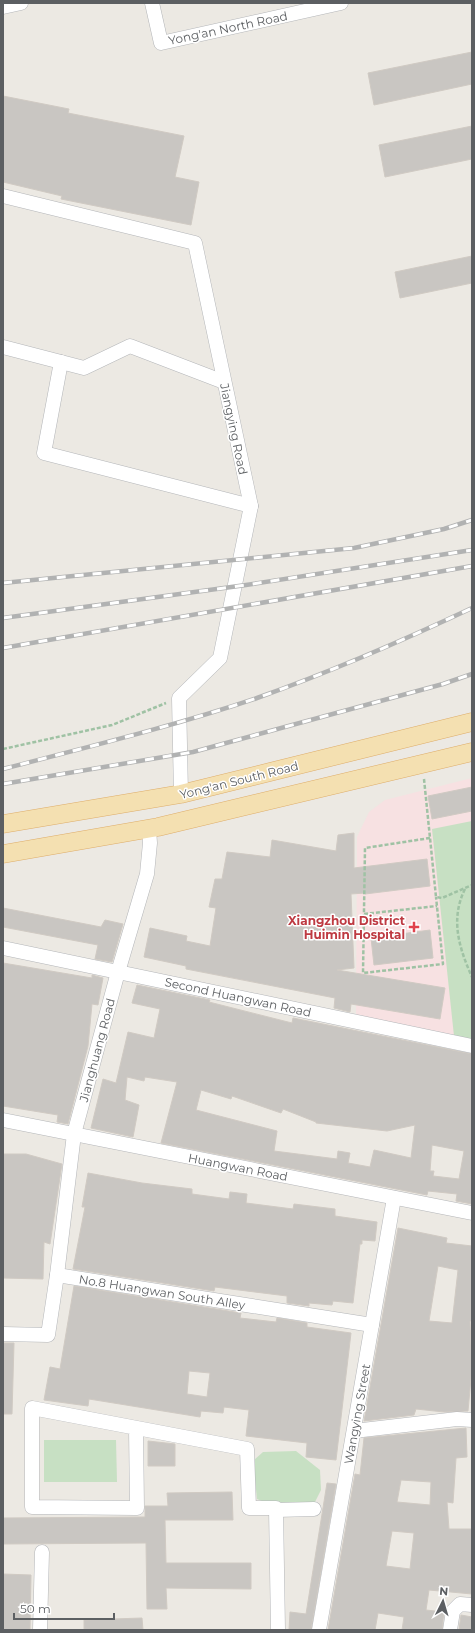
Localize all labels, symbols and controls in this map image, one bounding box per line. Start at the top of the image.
street label: Yong'an North Road [167,8,289,48]
street label: Jiangying Road [217,381,251,476]
street label: Yong'an South Road [178,758,300,802]
place label: Xiangzhou District Huimin Hospital [288,913,406,942]
marker: Xiangzhou District Huimin Hospital [408,921,420,933]
street label: Second Huangwan Road [163,974,313,1020]
street label: Jianghuang Road [76,996,118,1104]
street label: Huangwan Road [187,1150,289,1184]
street label: No.8 Huangwan South Alley [78,1271,247,1313]
street label: Wangying Street [341,1363,373,1465]
north arrow [423,1581,463,1621]
text: N [439,1584,449,1598]
scale bar [14,1595,114,1621]
text: 50 m [20,1601,51,1616]

